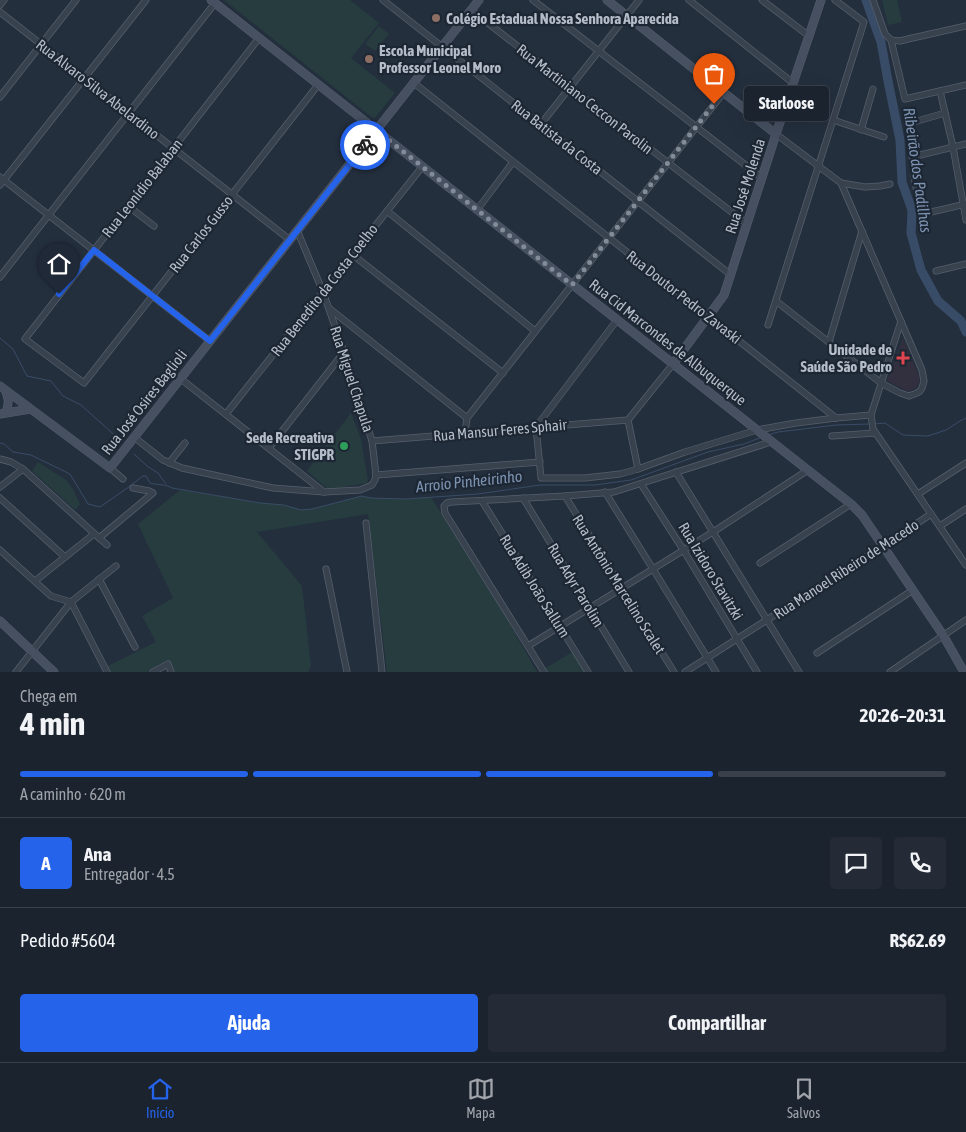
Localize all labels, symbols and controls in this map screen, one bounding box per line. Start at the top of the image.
place label: Colégio Estadual Nossa Senhora Aparecida [446,10,679,27]
marker: Colégio Estadual Nossa Senhora Aparecida [430,12,442,24]
street label: Rua Alvaro Silva Abelardino [33,36,163,142]
street label: Rua Martiniano Ceccon Parolin [514,41,656,157]
place label: Escola Municipal Professor Leonel Moro [379,42,501,76]
marker: Escola Municipal Professor Leonel Moro [363,53,375,65]
pin [693,53,735,104]
icon: bag [700,60,728,88]
callout: Starloose [744,86,829,122]
text: Starloose [759,94,814,112]
street label: Rua Batista da Costa [508,96,606,178]
water label: Ribeirão dos Padilhas [900,106,936,234]
courier [340,120,390,170]
icon: bike [351,131,379,159]
street label: Rua Leonídio Balaban [98,135,186,241]
street label: Rua José Molenda [722,136,768,236]
street label: Rua Carlos Gusso [166,192,236,276]
street label: Rua Benedito da Costa Coelho [267,221,381,359]
pin [38,243,80,294]
street label: Rua Doutor Pedro Zavaski [623,247,745,347]
icon: home [45,250,73,278]
street label: Rua Cid Marcondes de Albuquerque [586,276,750,409]
street label: Rua Miguel Chapula [327,324,377,434]
place label: Unidade de Saúde São Pedro [801,341,892,375]
street label: Rua José Osires Baglioli [98,346,190,458]
marker: Unidade de Saúde São Pedro [896,351,910,365]
street label: Rua Mansur Feres Sphair [433,416,568,444]
place label: Sede Recreativa STIGPR [246,429,334,463]
marker: Sede Recreativa STIGPR [338,440,350,452]
water label: Arroio Pinheirinho [414,466,523,496]
street label: Rua Antônio Marcelino Scalet [569,511,669,657]
street label: Rua Manoel Ribeiro de Macedo [770,516,922,622]
street label: Rua Izidoro Stavitzki [675,519,747,623]
street label: Rua Adib João Sallum [497,531,573,641]
street label: Rua Adyr Parolim [544,540,608,630]
text: Chega em [20,687,77,705]
text: 20:26–20:31 [859,704,946,726]
text: 4 min [20,705,85,742]
text: A caminho · 620 m [20,785,126,803]
button: chat [830,837,882,889]
button: phone [894,837,946,889]
text: Ana [84,843,111,865]
text: A [41,852,51,874]
text: Entregador · 4.5 [84,865,175,883]
text: Pedido #5604 [20,929,116,951]
text: R$62.69 [889,929,946,951]
button: Ajuda [20,994,478,1052]
button: Compartilhar [488,994,946,1052]
tab: Início [146,1075,174,1121]
tab: Mapa [466,1075,495,1121]
tab: Salvos [787,1075,820,1121]

